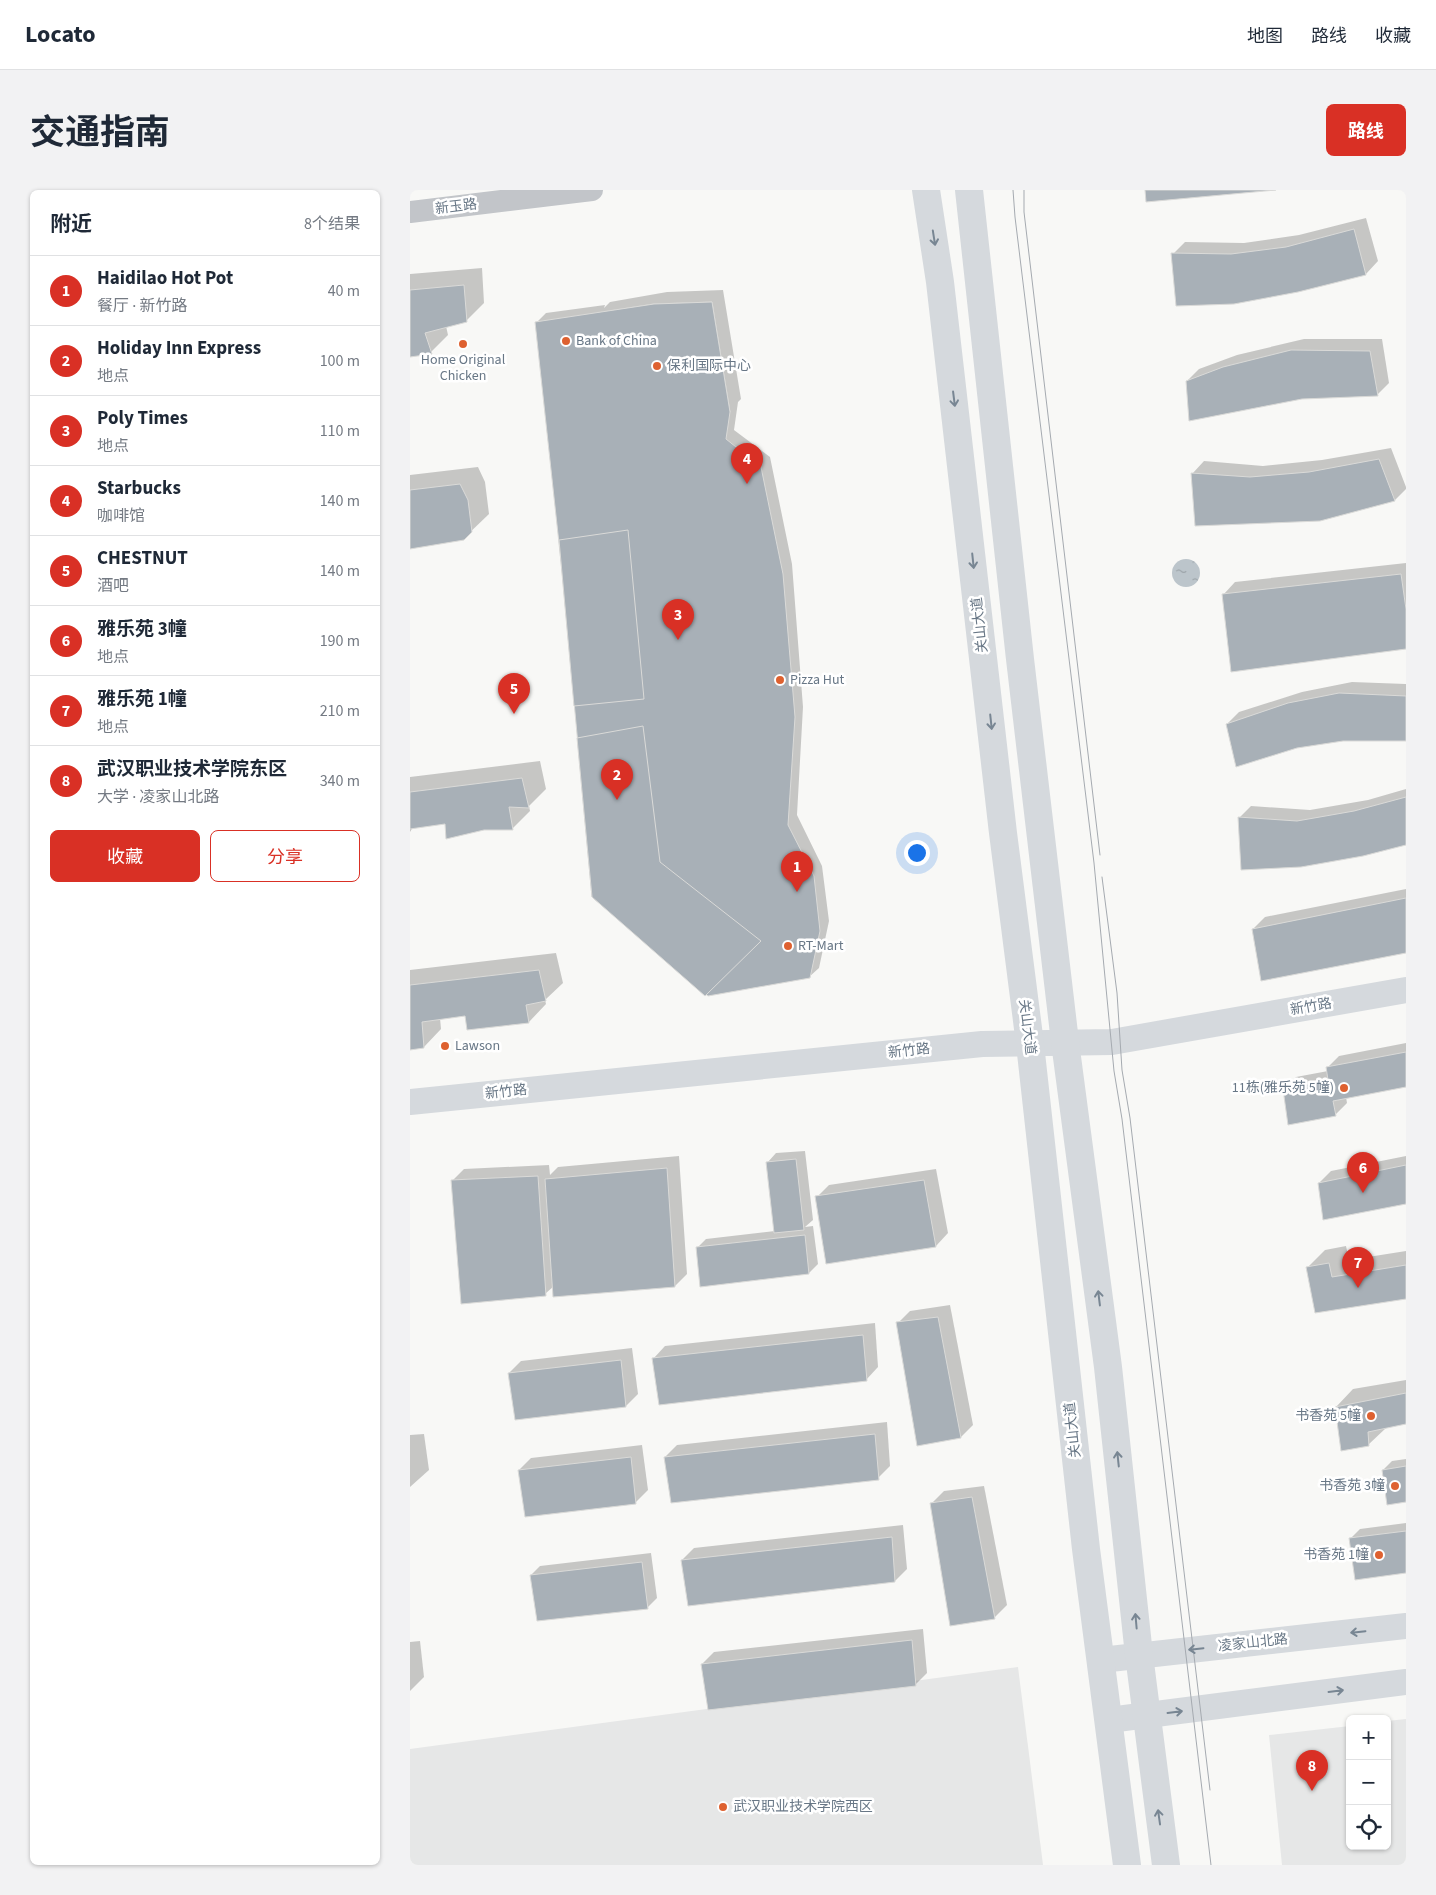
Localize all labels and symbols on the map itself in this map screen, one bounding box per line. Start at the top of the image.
street label: 新玉路 [434,195,478,219]
one-way arrow [929,230,939,246]
place label: Bank of China [576,331,657,351]
marker: Bank of China [560,335,572,347]
marker: Home Original Chicken [457,338,469,350]
place label: Home Original Chicken [421,350,506,386]
place label: 保利国际中心 [667,356,751,376]
marker: 保利国际中心 [651,360,663,372]
one-way arrow [949,391,959,407]
pin: 4 [731,443,763,484]
one-way arrow [968,553,978,569]
street label: 关山大道 [967,596,993,654]
pin: 3 [662,599,694,640]
place label: Pizza Hut [790,670,845,690]
pin: 5 [498,673,530,714]
marker: Pizza Hut [774,674,786,686]
one-way arrow [986,714,996,730]
pin: 2 [601,759,633,800]
your location [904,840,930,866]
pin: 1 [781,851,813,892]
place label: RT-Mart [798,936,844,956]
marker: RT-Mart [782,940,794,952]
street label: 新竹路 [1289,994,1333,1020]
street label: 关山大道 [1014,998,1040,1056]
place label: Lawson [455,1036,500,1056]
street label: 新竹路 [887,1039,931,1063]
marker: Lawson [439,1040,451,1052]
place label: 11栋(雅乐苑 5幢) [1232,1078,1334,1098]
street label: 新竹路 [484,1080,528,1104]
marker: 11栋(雅乐苑 5幢) [1338,1082,1350,1094]
pin: 6 [1347,1152,1379,1193]
pin: 7 [1342,1247,1374,1288]
one-way arrow [1094,1290,1104,1306]
street label: 关山大道 [1060,1401,1086,1459]
place label: 书香苑 5幢 [1295,1406,1361,1426]
marker: 书香苑 5幢 [1365,1410,1377,1422]
one-way arrow [1113,1451,1123,1467]
place label: 书香苑 3幢 [1319,1476,1385,1496]
marker: 书香苑 3幢 [1389,1480,1401,1492]
place label: 书香苑 1幢 [1303,1545,1369,1565]
marker: 书香苑 1幢 [1373,1549,1385,1561]
one-way arrow [1131,1613,1140,1629]
one-way arrow [1350,1627,1366,1636]
street label: 凌家山北路 [1217,1629,1289,1657]
one-way arrow [1188,1644,1204,1654]
one-way arrow [1328,1686,1344,1696]
one-way arrow [1166,1706,1182,1716]
pin: 8 [1296,1750,1328,1791]
place label: 武汉职业技术学院西区 [733,1797,873,1817]
marker: 武汉职业技术学院西区 [717,1801,729,1813]
one-way arrow [1154,1809,1164,1825]

